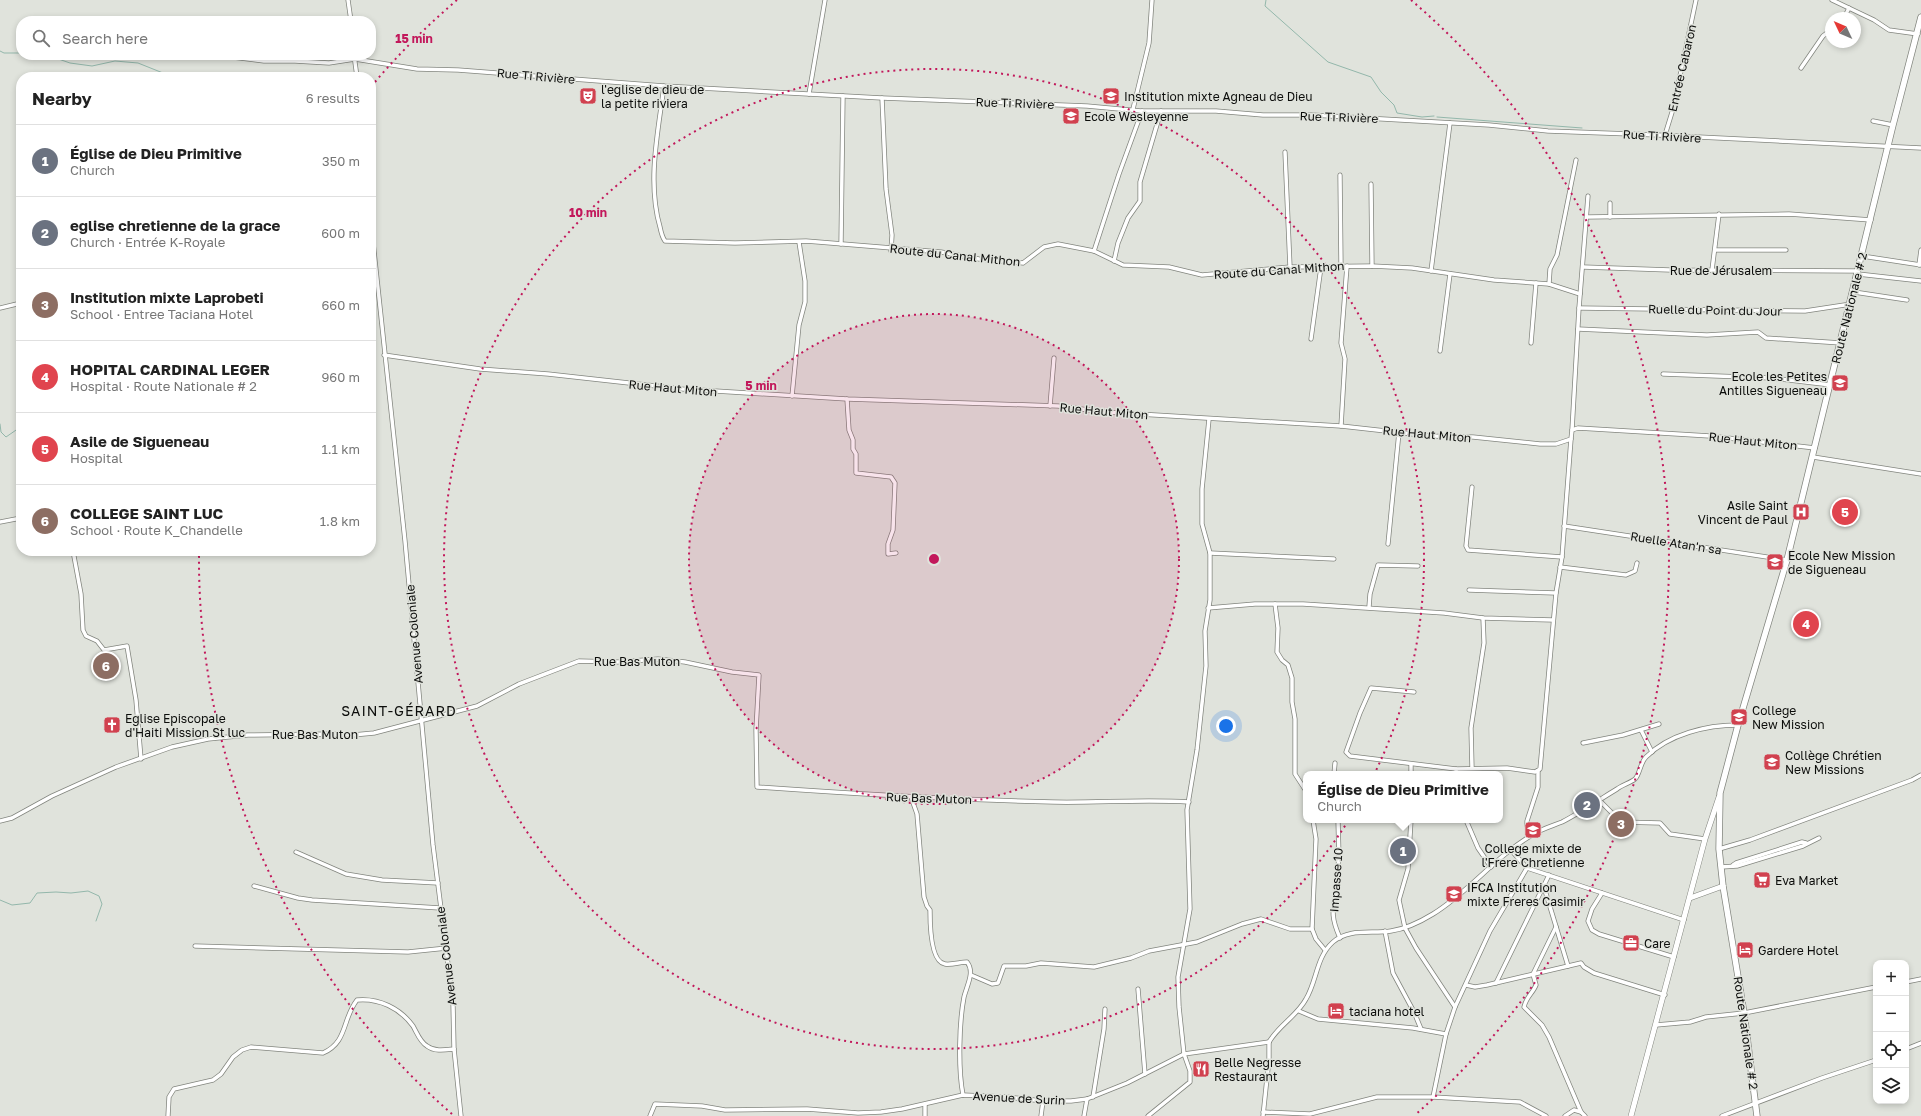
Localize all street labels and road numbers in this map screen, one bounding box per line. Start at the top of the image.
street label: Entrée Cabaron [1665,23,1699,113]
street label: Rue Ti Rivière [496,65,576,87]
street label: Rue Ti Rivière [975,94,1055,112]
street label: Rue Ti Rivière [1299,108,1379,126]
street label: Rue Ti Rivière [1622,126,1702,146]
street label: Route du Canal Mithon [889,241,1021,269]
street label: Route Nationale # 2 [1828,251,1870,365]
street label: Route du Canal Mithon [1213,258,1345,282]
street label: Rue de Jérusalem [1670,263,1772,278]
street label: Ruelle du Point du Jour [1648,301,1782,319]
street label: Rue Haut Miton [628,377,718,399]
street label: Rue Haut Miton [1059,400,1149,422]
street label: Rue Haut Miton [1382,423,1472,445]
street label: Rue Haut Miton [1708,429,1798,453]
street label: Ruelle Atan'n sa [1629,528,1723,558]
street label: Avenue Coloniale [402,584,426,684]
street label: Rue Bas Muton [594,654,680,669]
street label: Rue Bas Muton [272,727,358,742]
street label: Rue Bas Muton [886,789,972,807]
street label: Impasse 10 [1326,847,1346,913]
street label: Avenue Coloniale [432,906,460,1006]
street label: Route Nationale # 2 [1731,975,1761,1091]
street label: Avenue de Surin [972,1088,1066,1108]

